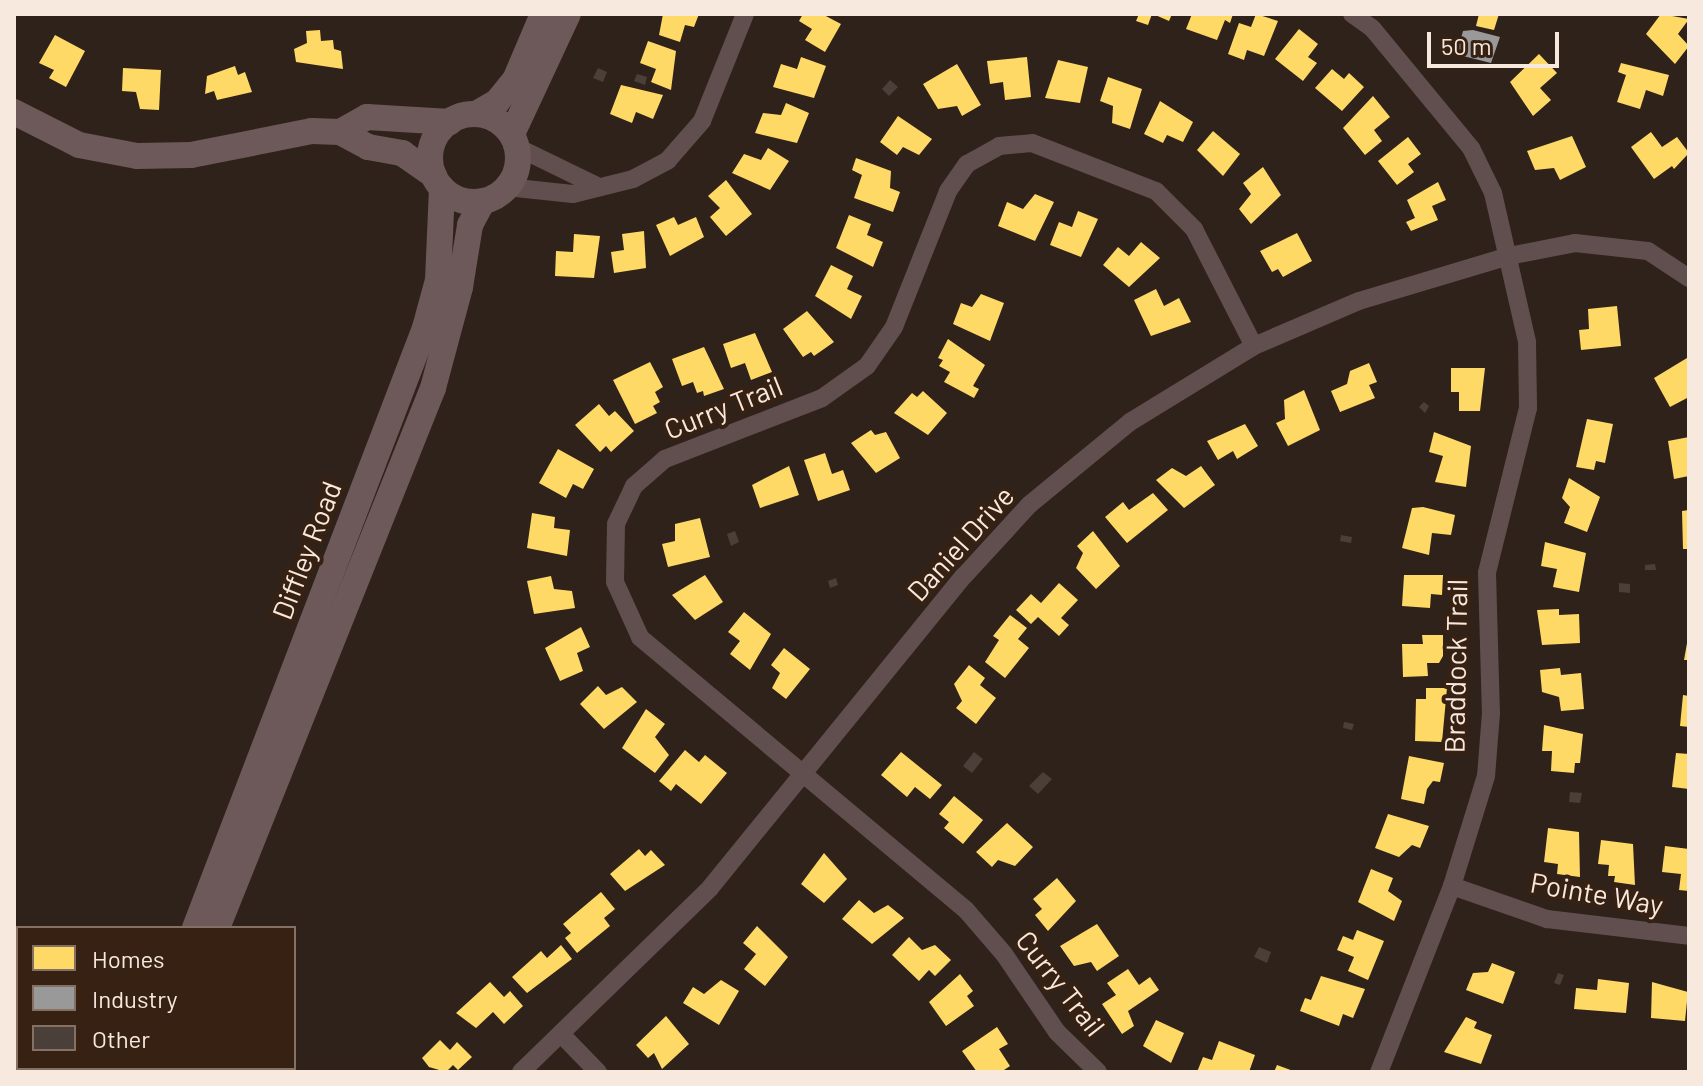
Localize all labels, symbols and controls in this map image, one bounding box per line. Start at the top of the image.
scale bar [1431,16,1563,66]
text: 50 m [1441,31,1492,60]
street label: Curry Trail [659,368,787,446]
street label: Diffley Road [264,476,348,624]
street label: Daniel Drive [900,479,1020,607]
street label: Braddock Trail [1437,578,1473,754]
street label: Pointe Way [1528,865,1666,921]
street label: Curry Trail [1010,924,1112,1042]
legend [16,926,296,1070]
text: Homes [92,944,165,973]
text: Industry [92,984,178,1013]
text: Other [92,1024,150,1053]

